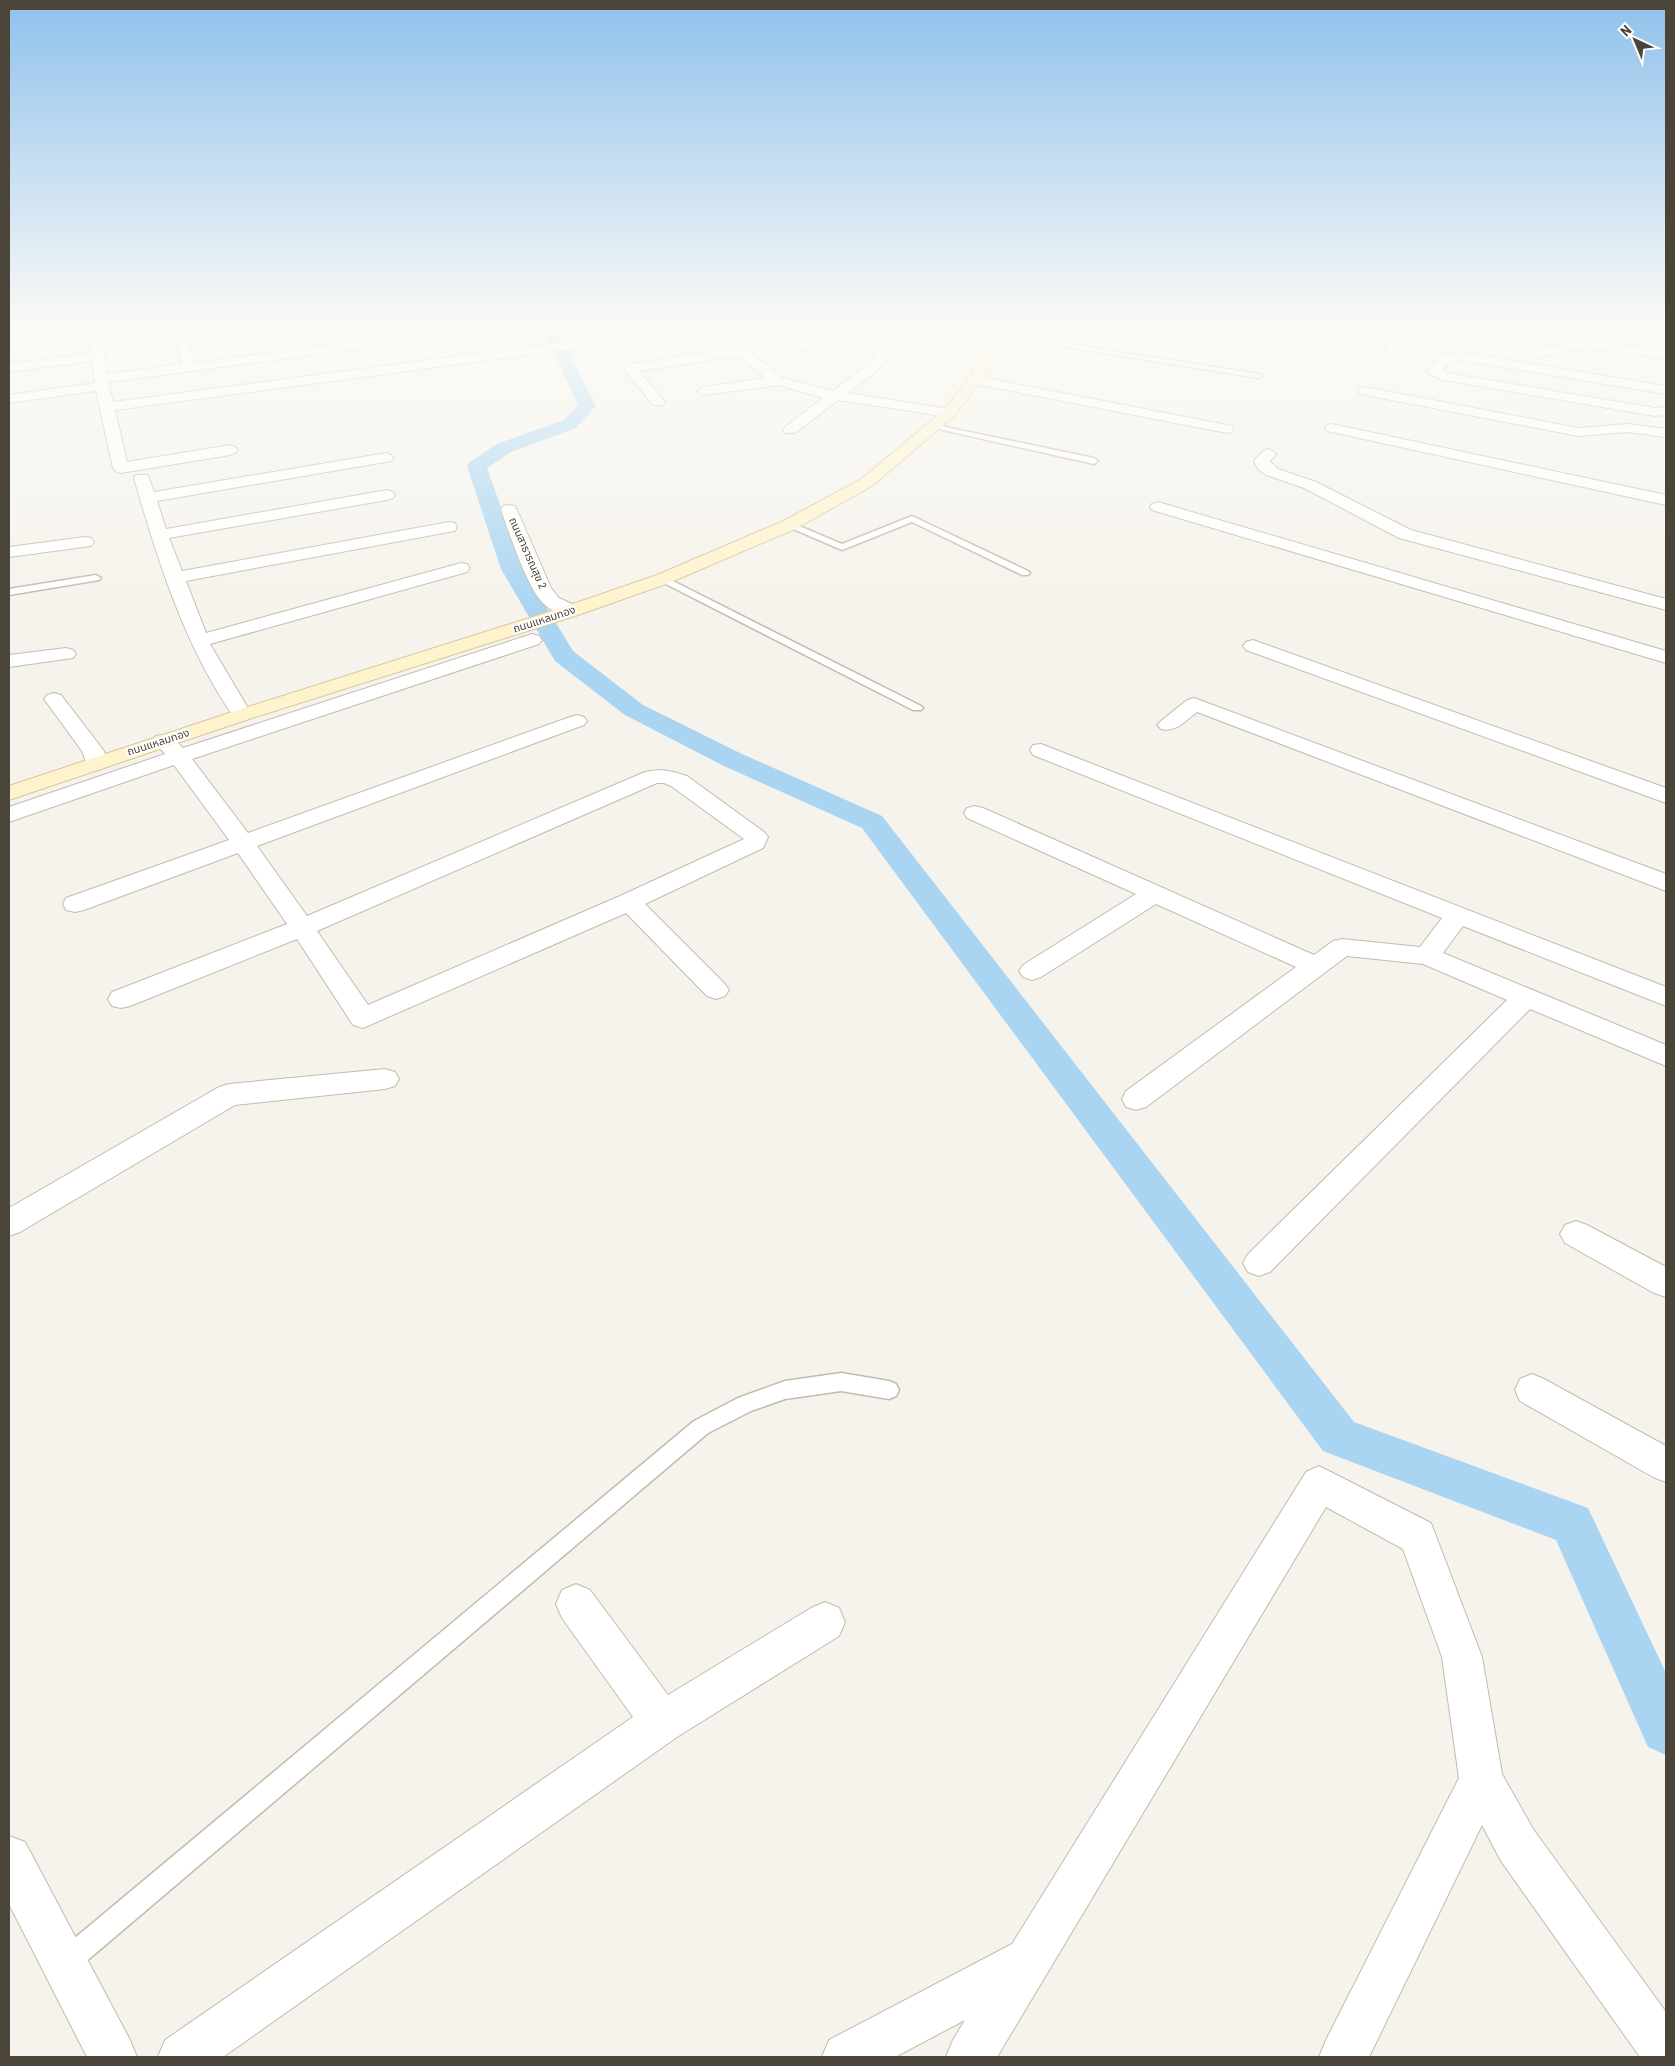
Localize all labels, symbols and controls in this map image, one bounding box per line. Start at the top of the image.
north arrow [1610,15,1660,65]
text: N [1617,22,1635,39]
street label: ถนนสาธารณสุข 2 [506,515,549,591]
street label: ถนนแหลมทอง [511,603,577,636]
street label: ถนนแหลมทอง [125,726,191,759]

